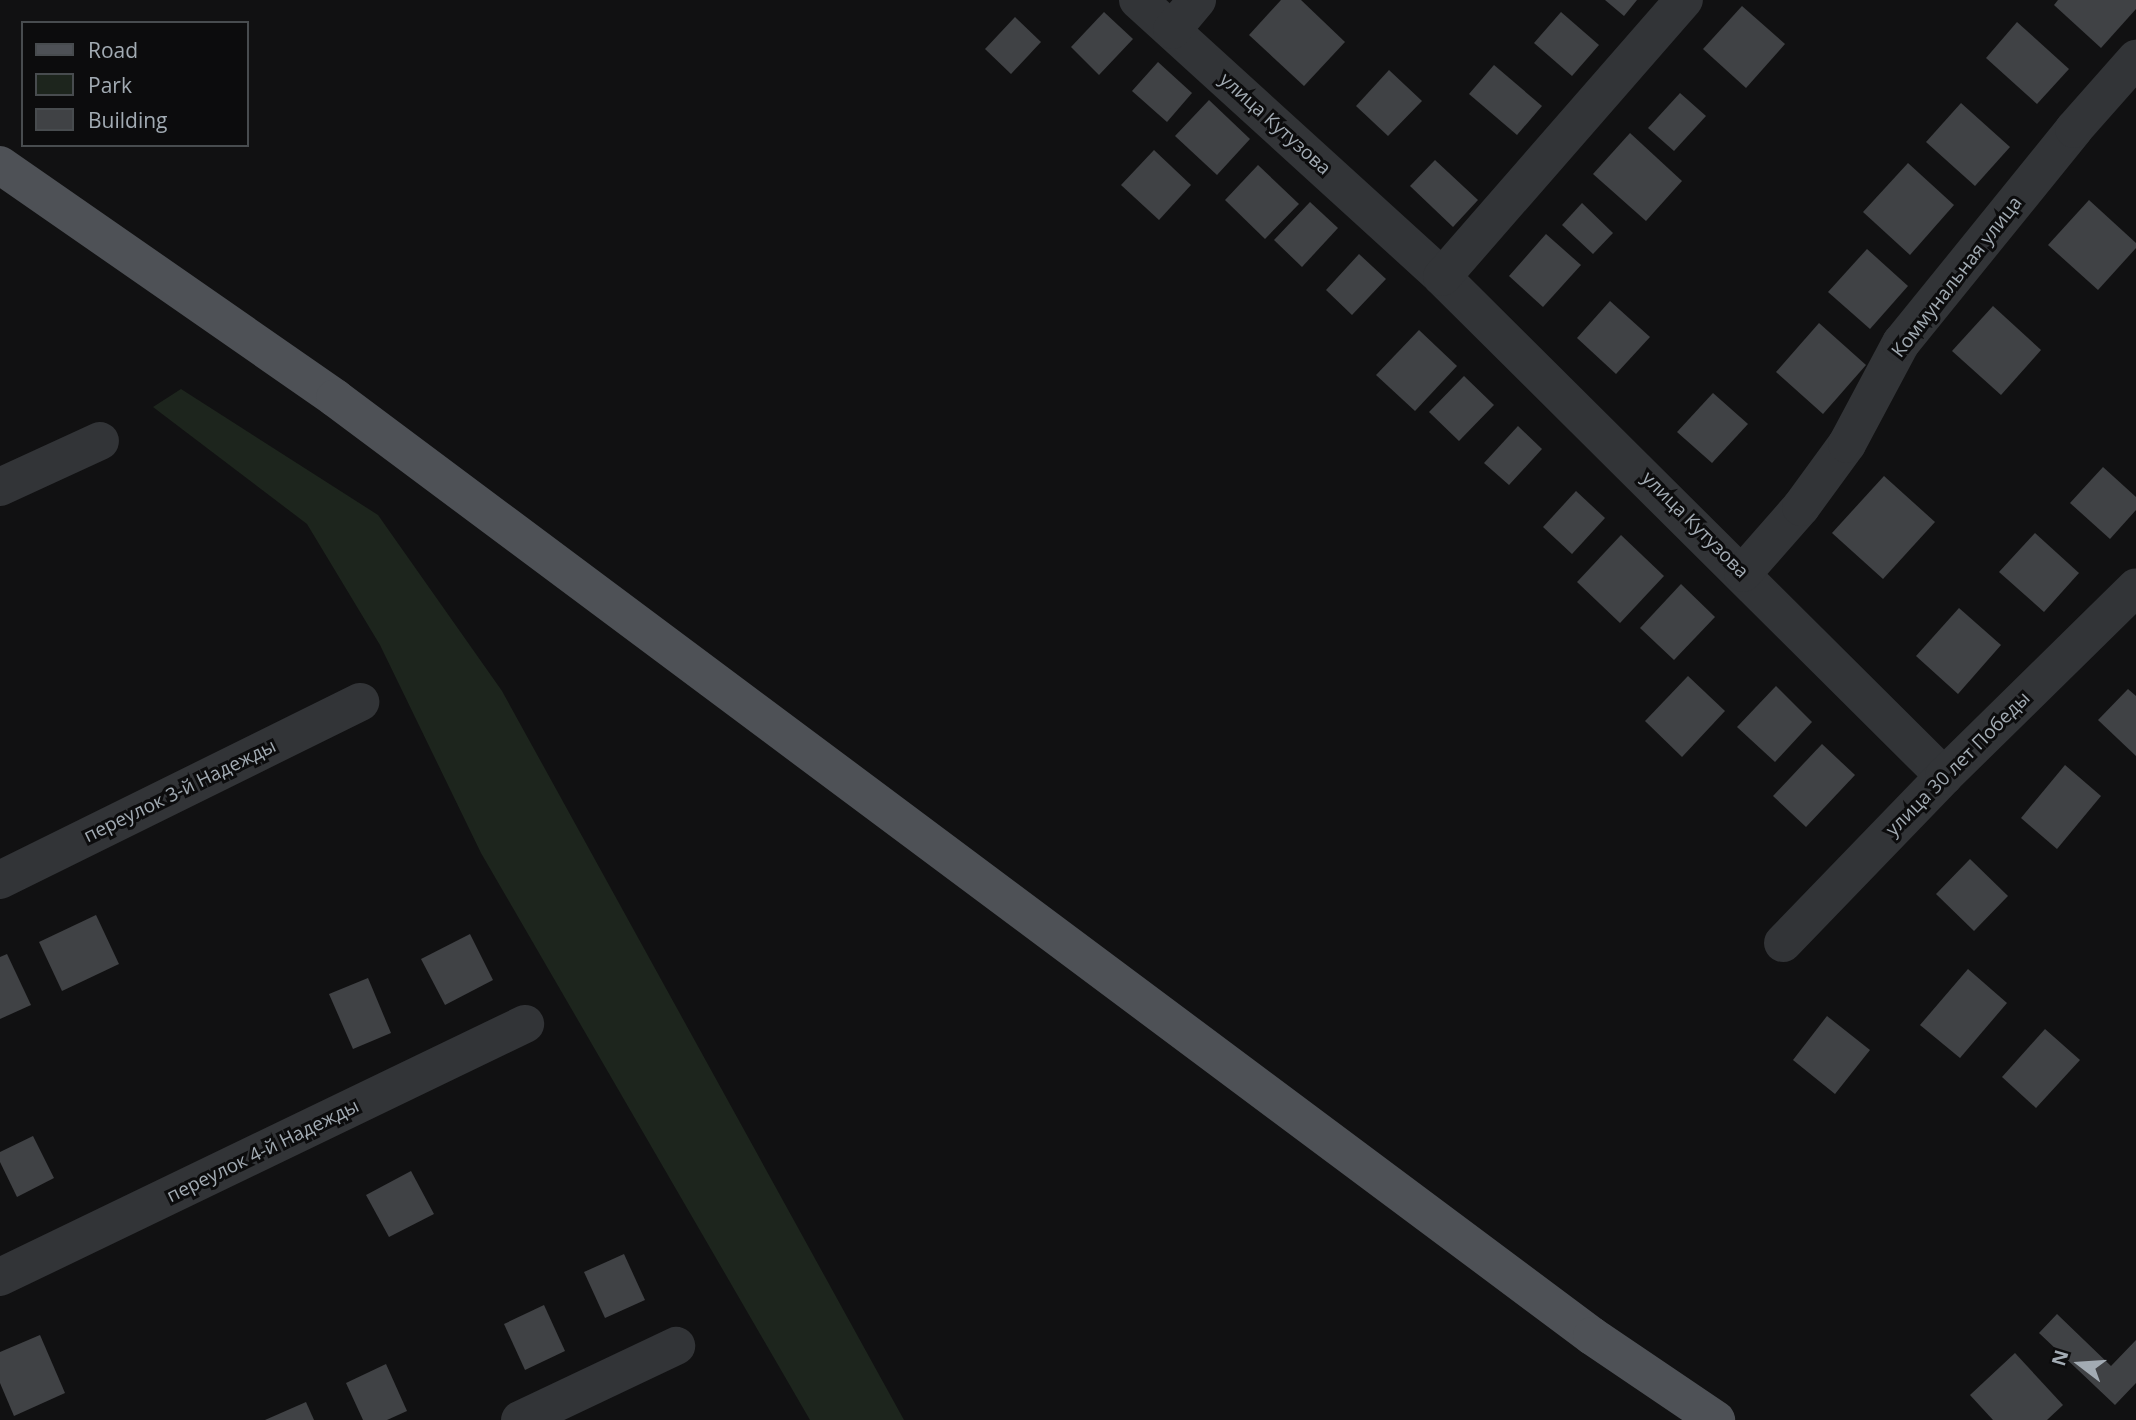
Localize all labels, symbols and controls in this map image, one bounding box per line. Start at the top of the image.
legend [21,21,248,147]
text: Road [88,36,138,64]
street label: улица Кутузова [1215,68,1335,180]
text: Park [88,71,132,99]
text: Building [88,106,167,134]
street label: Коммунальная улица [1887,192,2027,362]
street label: улица Кутузова [1637,467,1753,583]
street label: улица 30 лет Победы [1881,687,2035,841]
street label: переулок 3-й Надежды [80,735,280,847]
street label: переулок 4-й Надежды [163,1095,363,1207]
north arrow [2045,1329,2115,1399]
text: N [2045,1347,2075,1369]

